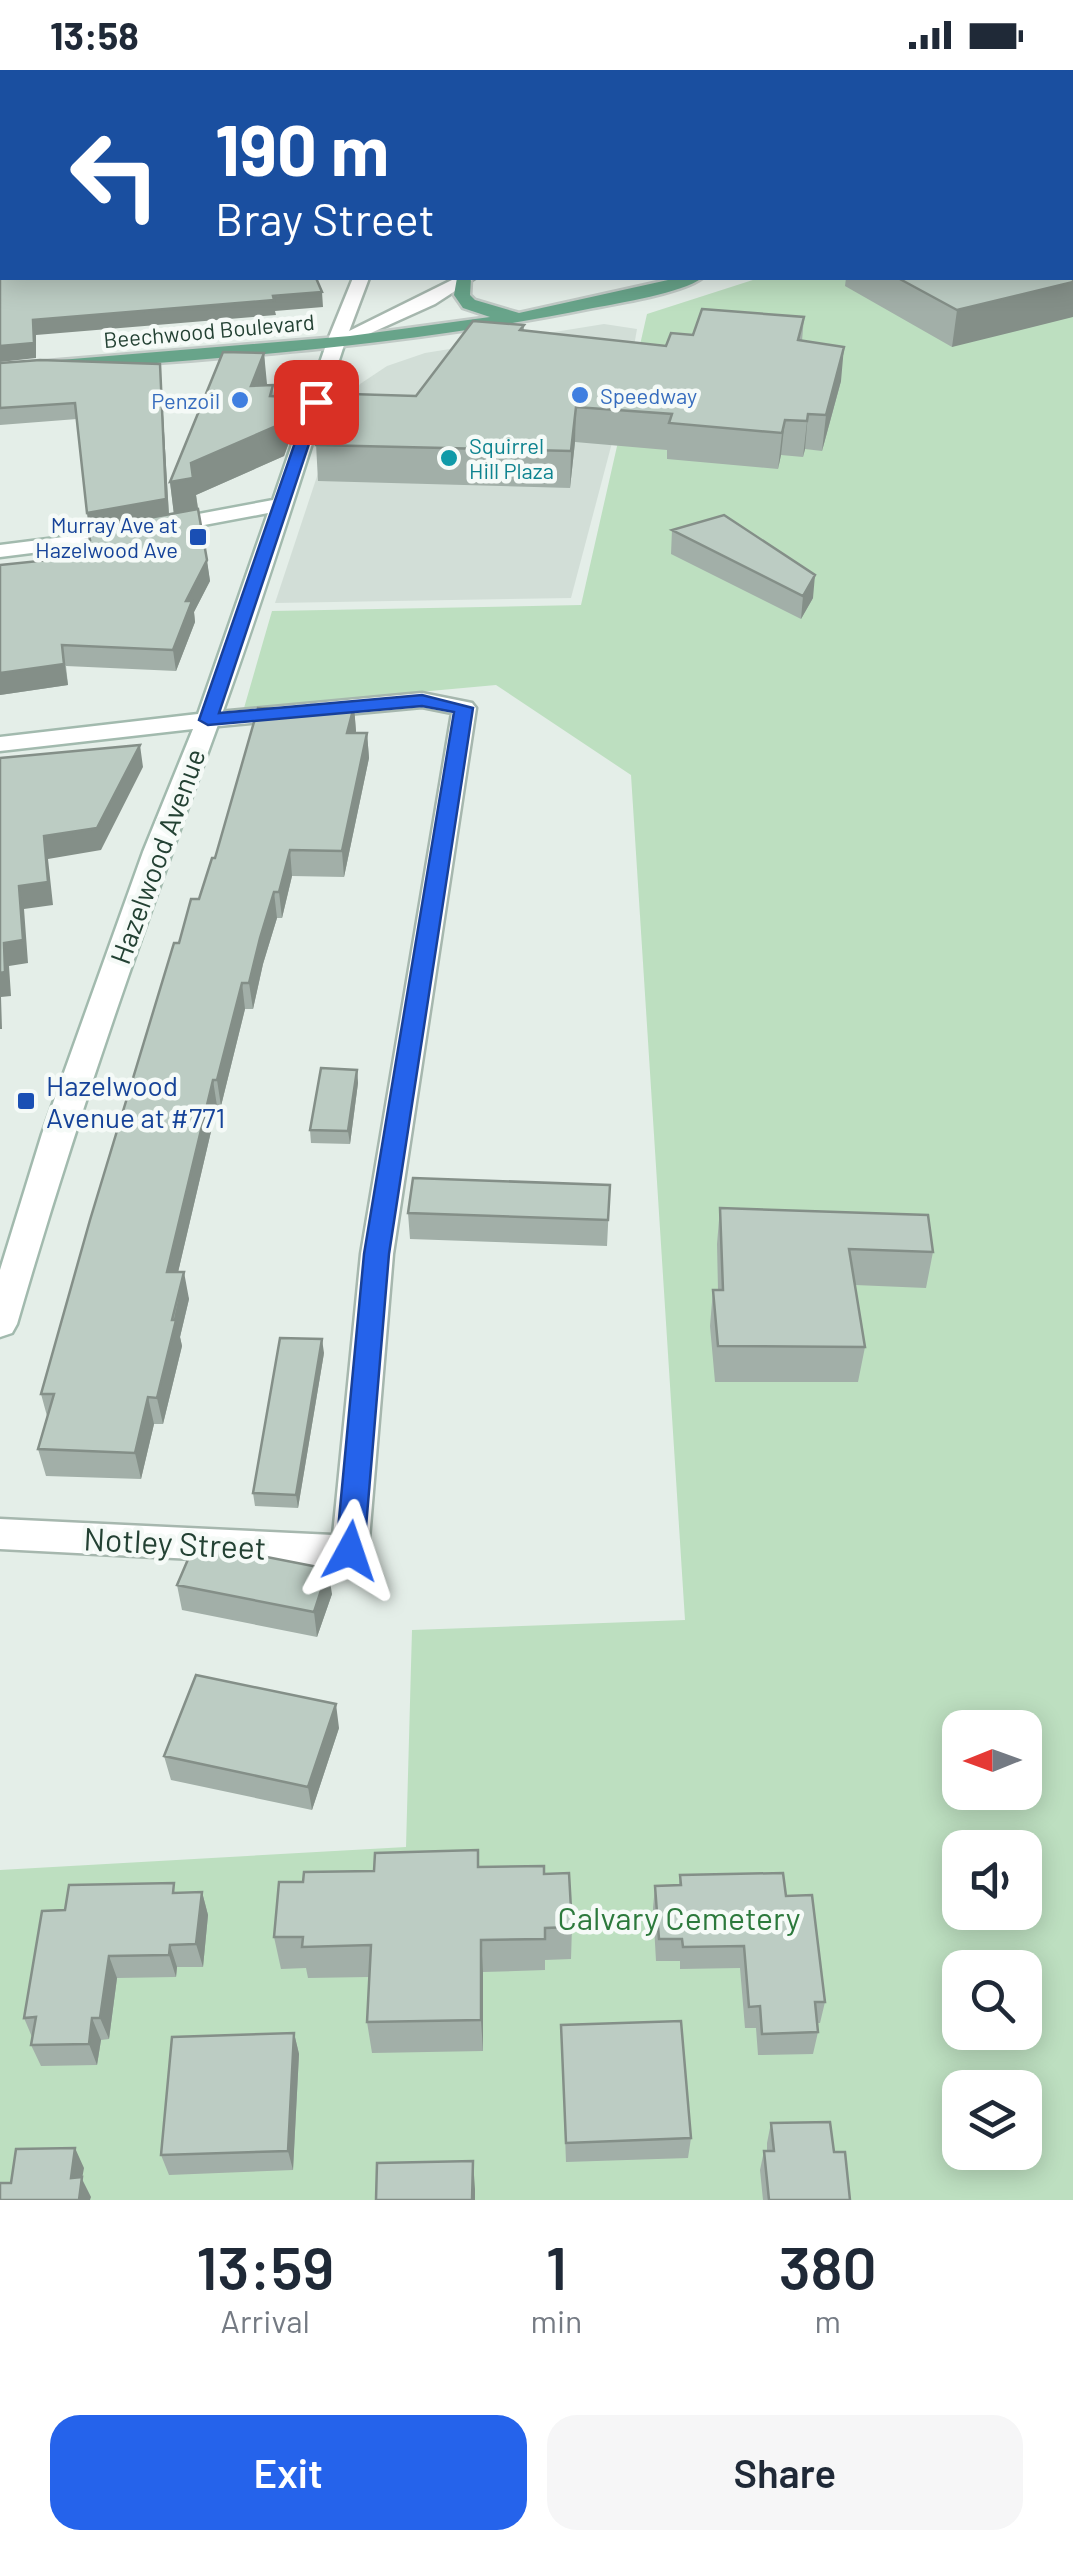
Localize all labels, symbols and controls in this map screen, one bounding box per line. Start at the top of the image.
text: 13:58 [50,12,139,58]
text: 190 m [215,106,389,190]
icon: left [50,110,180,240]
text: Bray Street [215,191,435,245]
street label: Beechwood Boulevard [102,308,316,352]
pin [274,360,359,445]
icon: arrive [289,375,344,430]
place label: Speedway [600,382,697,408]
marker: Speedway [569,384,591,406]
place label: Penzoil [151,387,220,413]
marker: Penzoil [229,389,251,411]
place label: Squirrel Hill Plaza [469,432,554,483]
marker: Squirrel Hill Plaza [438,447,460,469]
place label: Murray Ave at Hazelwood Ave [35,511,178,562]
marker: Murray Ave at Hazelwood Ave [187,526,209,548]
street label: Hazelwood Avenue [102,744,212,968]
place label: Hazelwood Avenue at #771 [46,1068,225,1134]
marker: Hazelwood Avenue at #771 [15,1090,37,1112]
position arrow [298,1499,402,1603]
street label: Notley Street [83,1518,267,1566]
north arrow [942,1710,1042,1810]
map controls [942,1710,1042,2170]
button: sound [942,1830,1042,1930]
park label: Calvary Cemetery [558,1898,801,1936]
button: search [942,1950,1042,2050]
button: layers [942,2070,1042,2170]
text: 13:59 [196,2230,334,2302]
text: 1 [546,2230,567,2302]
text: 380 [779,2230,877,2302]
text: Arrival [221,2301,310,2339]
text: min [530,2301,582,2339]
text: m [814,2301,841,2339]
button: Exit [50,2415,527,2530]
button: Share [547,2415,1023,2530]

